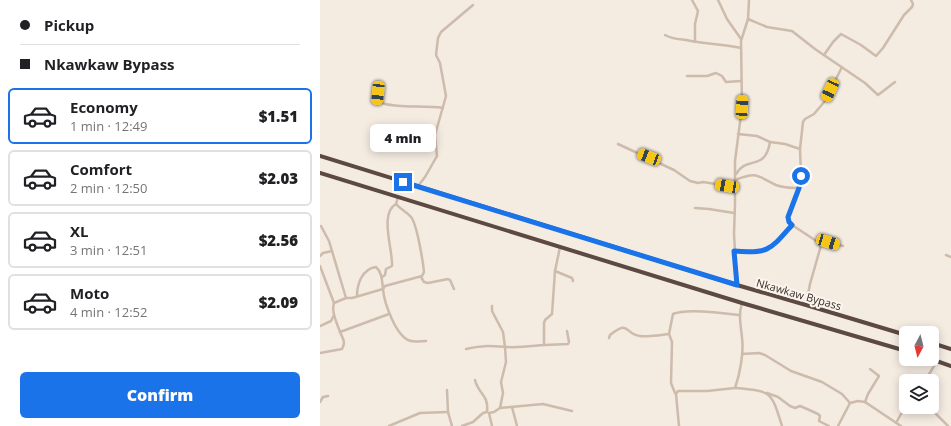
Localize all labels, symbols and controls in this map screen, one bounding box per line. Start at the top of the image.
text: Pickup [44,15,94,35]
text: Nkawkaw Bypass [44,54,175,74]
car [819,77,841,103]
car [371,80,385,106]
car [735,95,749,119]
text: Economy [70,97,138,117]
icon: car [22,98,58,134]
text: $1.51 [259,106,298,126]
text: 1 min · 12:49 [70,117,147,135]
callout: 4 min [370,124,436,152]
text: 4 min [385,129,421,147]
car [636,147,662,167]
text: Comfort [70,159,132,179]
icon: car [22,160,58,196]
route start [792,167,810,185]
text: $2.03 [259,168,298,188]
route end [394,173,412,191]
car [714,178,740,194]
text: 2 min · 12:50 [70,179,147,197]
text: XL [70,221,88,241]
icon: car [22,222,58,258]
text: $2.56 [259,230,298,250]
car [815,233,841,251]
text: 3 min · 12:51 [70,241,147,259]
street label: Nkawkaw Bypass [755,275,843,313]
text: Moto [70,283,109,303]
icon: car [22,284,58,320]
text: $2.09 [259,292,298,312]
text: 4 min · 12:52 [70,303,147,321]
north arrow [899,326,939,366]
map controls [899,326,939,414]
button: Confirm [20,372,300,418]
button: layers [899,374,939,414]

